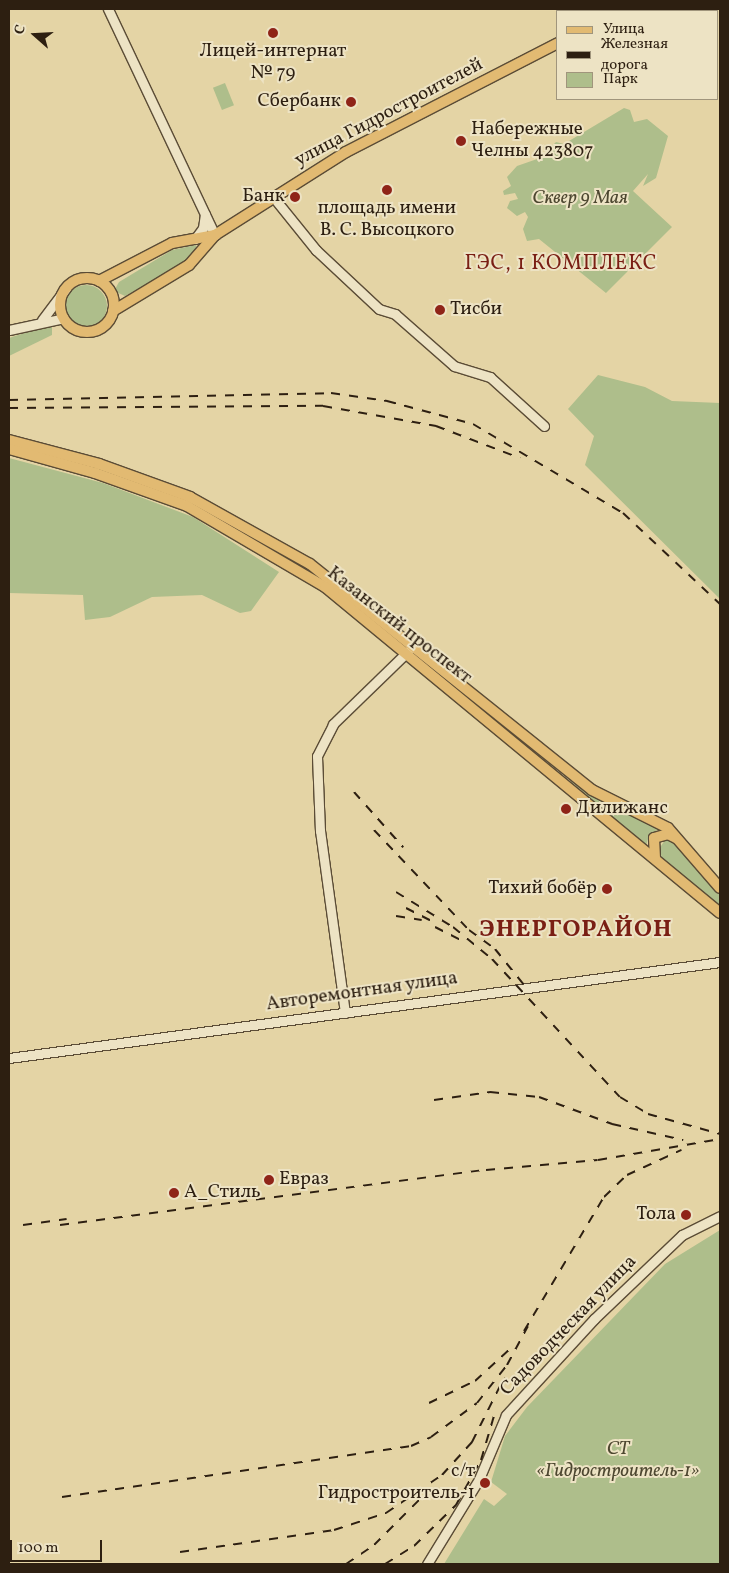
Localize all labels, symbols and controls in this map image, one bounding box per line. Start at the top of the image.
north arrow [10,10,60,60]
legend [556,10,719,100]
text: Улица [603,19,645,40]
text: С [10,23,31,37]
marker: Лицей-интернат № 79 [267,27,279,39]
text: Железная дорога [601,34,668,76]
place label: Лицей-интернат № 79 [200,41,346,85]
street label: улица Гидростроителей [291,54,487,172]
text: Парк [603,69,638,90]
place label: Сбербанк [257,91,341,113]
marker: Сбербанк [345,96,357,108]
place label: Набережные Челны 423807 [471,119,593,163]
marker: Набережные Челны 423807 [455,135,467,147]
marker: площадь имени В. С. Высоцкого [381,184,393,196]
place label: Банк [242,186,285,208]
park label: Сквер 9 Мая [532,188,628,210]
marker: Банк [289,191,301,203]
place label: площадь имени В. С. Высоцкого [318,198,456,242]
district label: ГЭС, 1 КОМПЛЕКС [463,251,659,277]
place label: Тисби [450,299,502,321]
marker: Тисби [434,304,446,316]
street label: Казанский проспект [322,562,476,690]
place label: Дилижанс [576,798,668,820]
marker: Дилижанс [560,803,572,815]
place label: Тихий бобёр [488,878,597,900]
marker: Тихий бобёр [601,883,613,895]
district label: ЭНЕРГОРАЙОН [478,917,674,945]
street label: Авторемонтная улица [265,967,459,1017]
place label: Евраз [279,1169,329,1191]
marker: Евраз [263,1174,275,1186]
place label: А_Стиль [184,1182,261,1204]
marker: А_Стиль [168,1187,180,1199]
place label: Тола [636,1204,676,1226]
marker: Тола [680,1209,692,1221]
street label: Садоводческая улица [496,1251,642,1401]
park label: СТ «Гидростроитель-1» [537,1439,699,1483]
place label: с/т Гидростроитель-1 [318,1461,475,1505]
marker: с/т Гидростроитель-1 [479,1477,491,1489]
scale bar [12,1530,105,1562]
text: 100 m [18,1538,58,1559]

